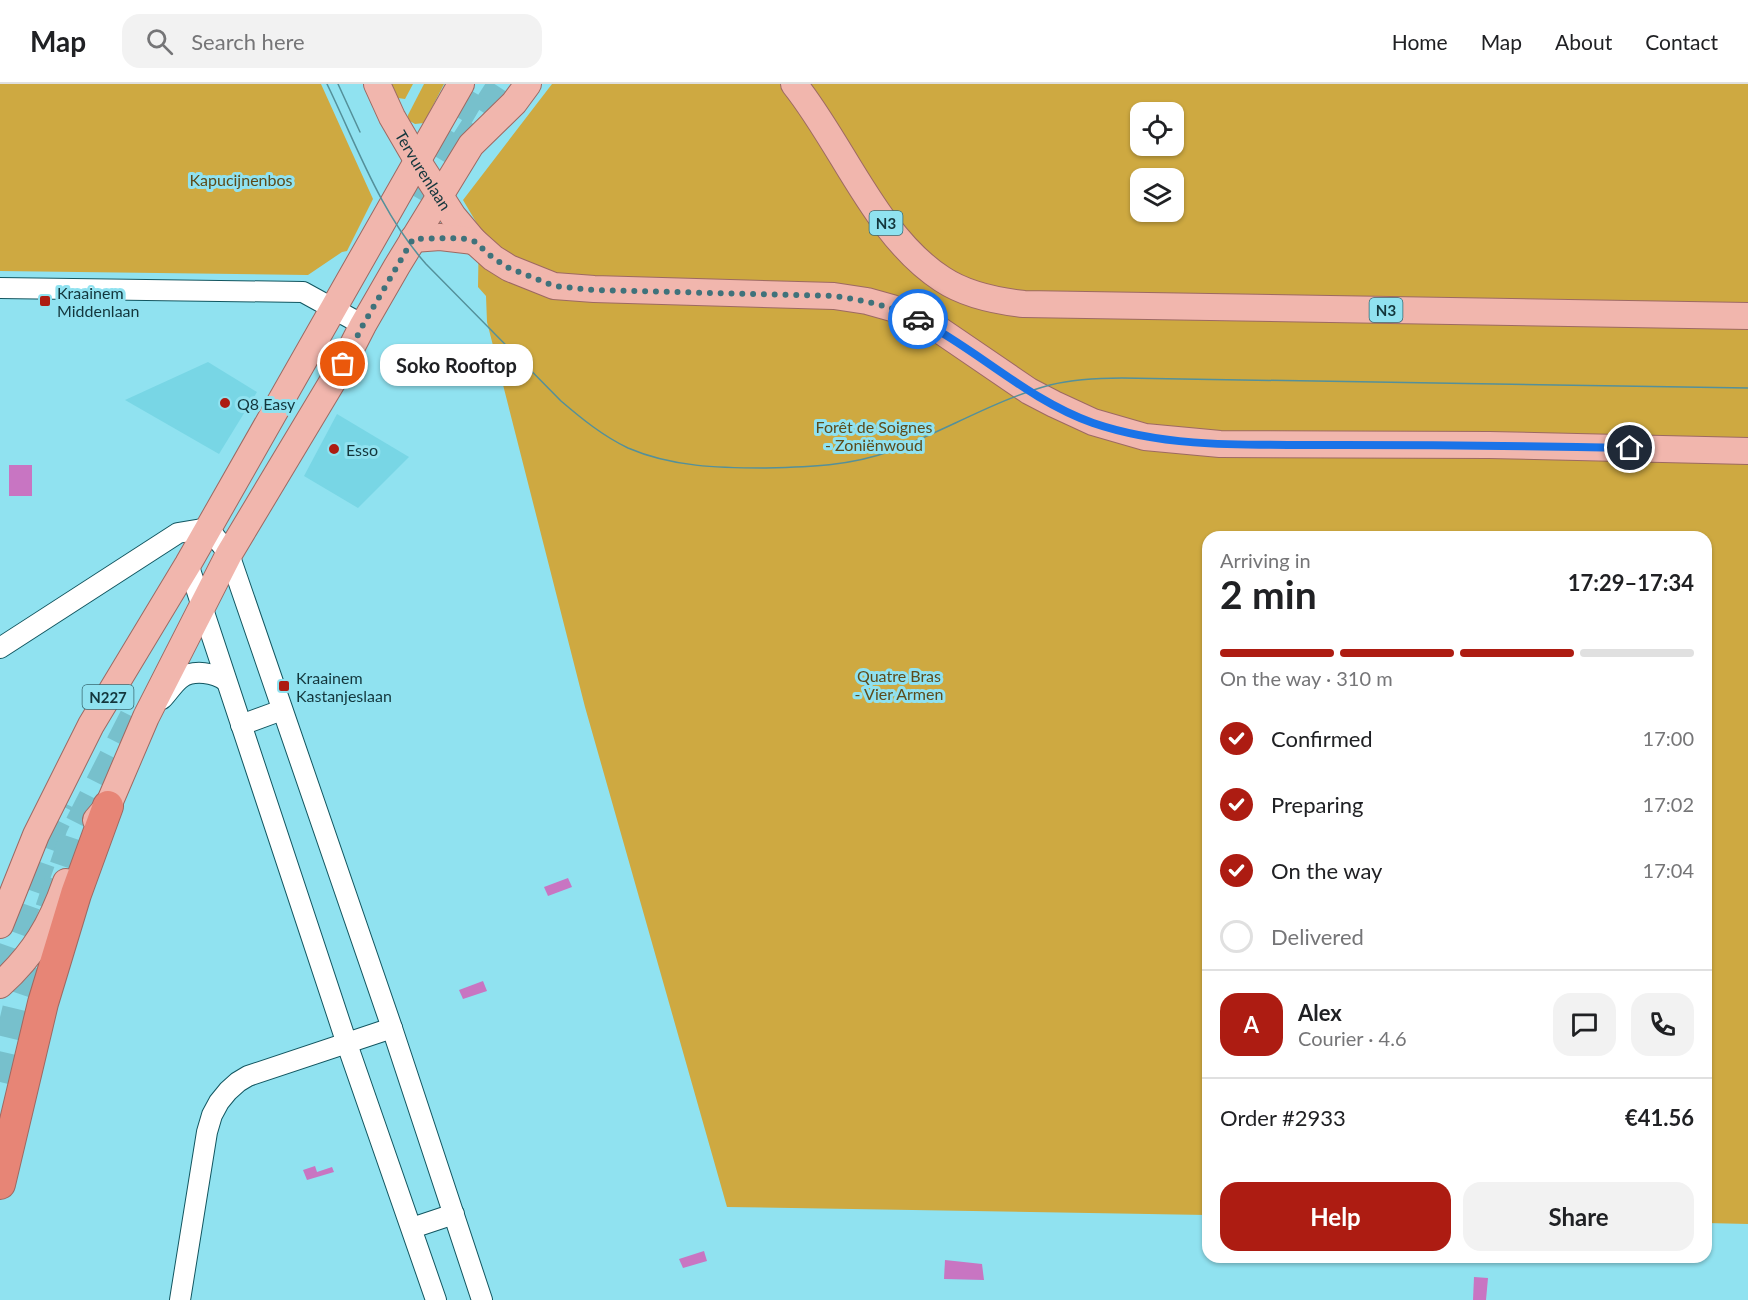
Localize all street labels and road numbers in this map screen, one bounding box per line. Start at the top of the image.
street label: Tervurenlaan [392,126,456,213]
road number: N3 [870,211,902,235]
road number: N3 [1370,298,1402,322]
road number: N227 [82,685,134,709]

